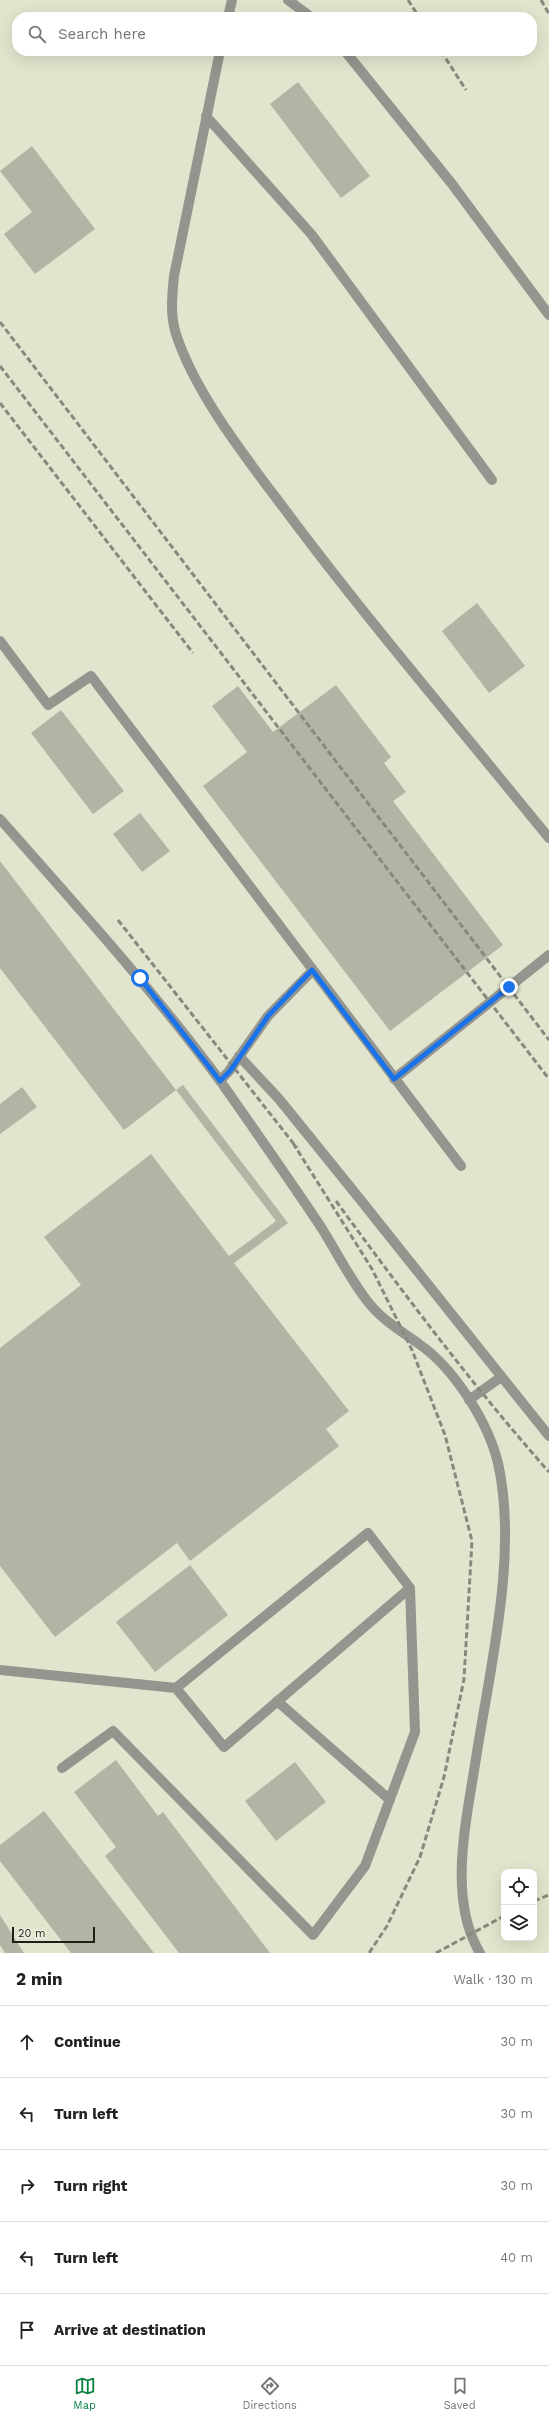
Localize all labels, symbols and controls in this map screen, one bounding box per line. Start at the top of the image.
search box [12,12,537,56]
icon: search [26,23,48,45]
text: Search here [58,25,146,43]
route start [131,969,149,987]
route end [500,978,518,996]
map controls [501,1869,537,1941]
button: locate [501,1869,537,1905]
button: layers [501,1905,537,1941]
scale bar [12,1925,95,1944]
text: 20 m [18,1927,46,1940]
text: 2 min [16,1969,62,1989]
text: Walk · 130 m [454,1972,533,1987]
icon: ahead [16,2031,38,2053]
text: Continue [54,2033,121,2051]
text: 30 m [501,2034,533,2049]
icon: left [16,2103,38,2125]
text: Turn left [54,2105,118,2123]
text: 30 m [501,2106,533,2121]
icon: right [16,2175,38,2197]
text: Turn right [54,2177,127,2195]
text: 30 m [501,2178,533,2193]
icon: left [16,2247,38,2269]
text: Turn left [54,2249,118,2267]
text: 40 m [500,2250,533,2265]
icon: arrive [16,2319,38,2341]
text: Arrive at destination [54,2321,206,2339]
tab: Map [73,2375,96,2412]
tab: Directions [243,2375,297,2412]
tab: Saved [444,2375,476,2412]

